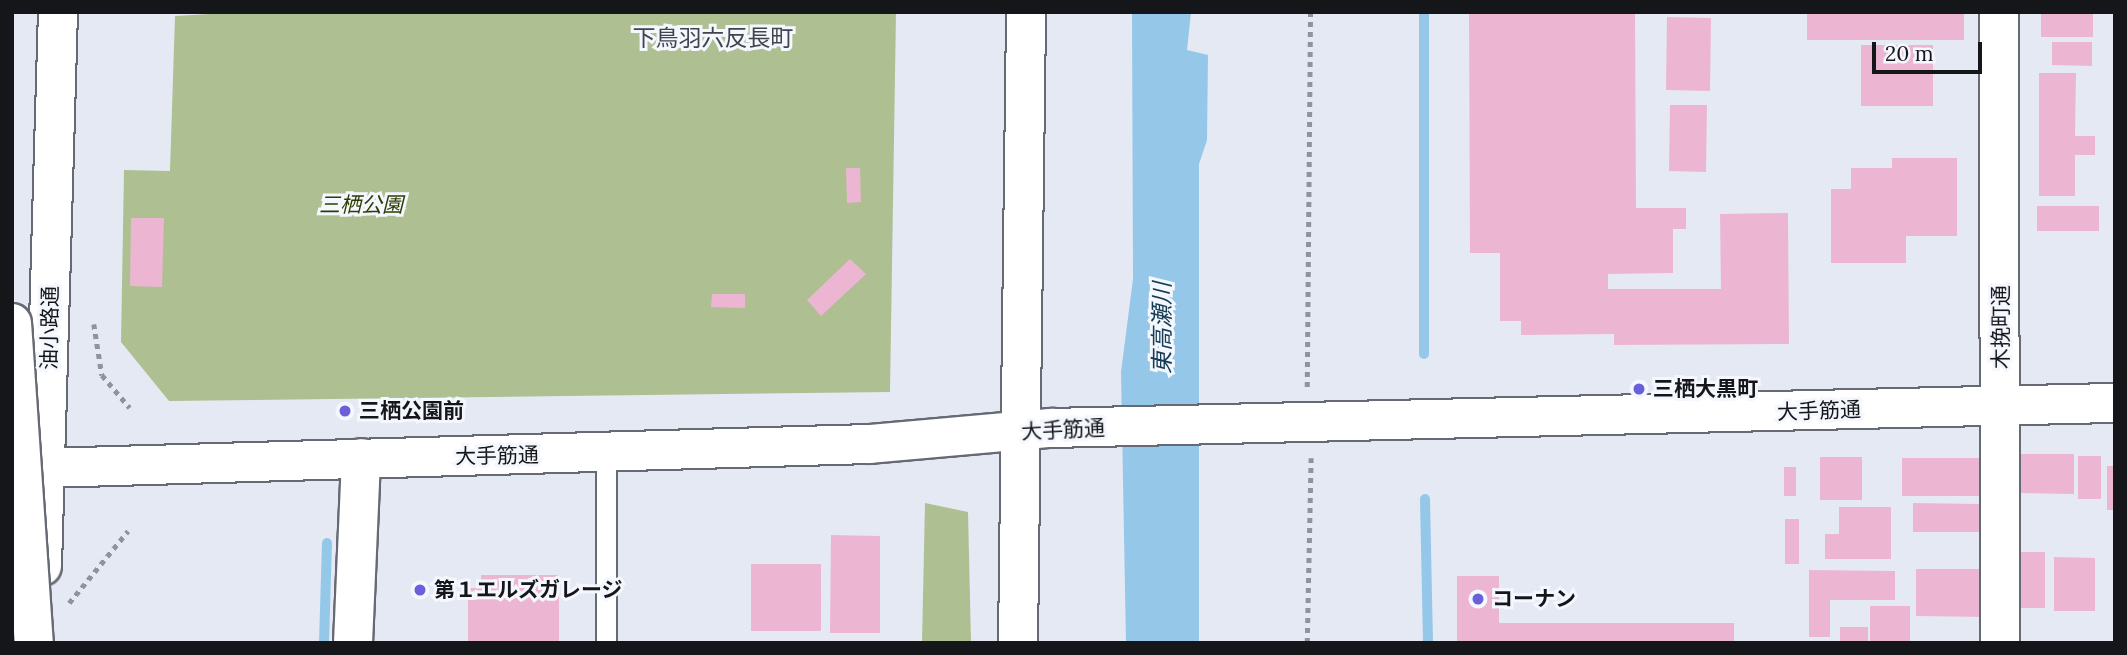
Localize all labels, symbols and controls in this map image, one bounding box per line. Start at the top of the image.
district label: 下鳥羽六反長町 [633,24,793,52]
scale bar [1875,28,1985,72]
text: 20 m [1885,40,1934,67]
park label: 三栖公園 [319,192,403,218]
water label: 東高瀬川 [1148,282,1176,374]
street label: 木挽町通 [1988,285,2014,369]
street label: 油小路通 [37,286,63,370]
place label: 三栖大黒町 [1653,376,1758,402]
marker: 三栖大黒町 [1631,381,1647,397]
street label: 大手筋通 [1777,397,1861,425]
place label: 三栖公園前 [359,398,464,424]
marker: 三栖公園前 [337,403,353,419]
street label: 大手筋通 [1020,415,1106,445]
street label: 大手筋通 [455,443,539,469]
place label: 第１エルズガレージ [434,577,623,603]
marker: 第１エルズガレージ [412,582,428,598]
place label: コーナン [1492,586,1576,612]
marker: コーナン [1470,591,1486,607]

